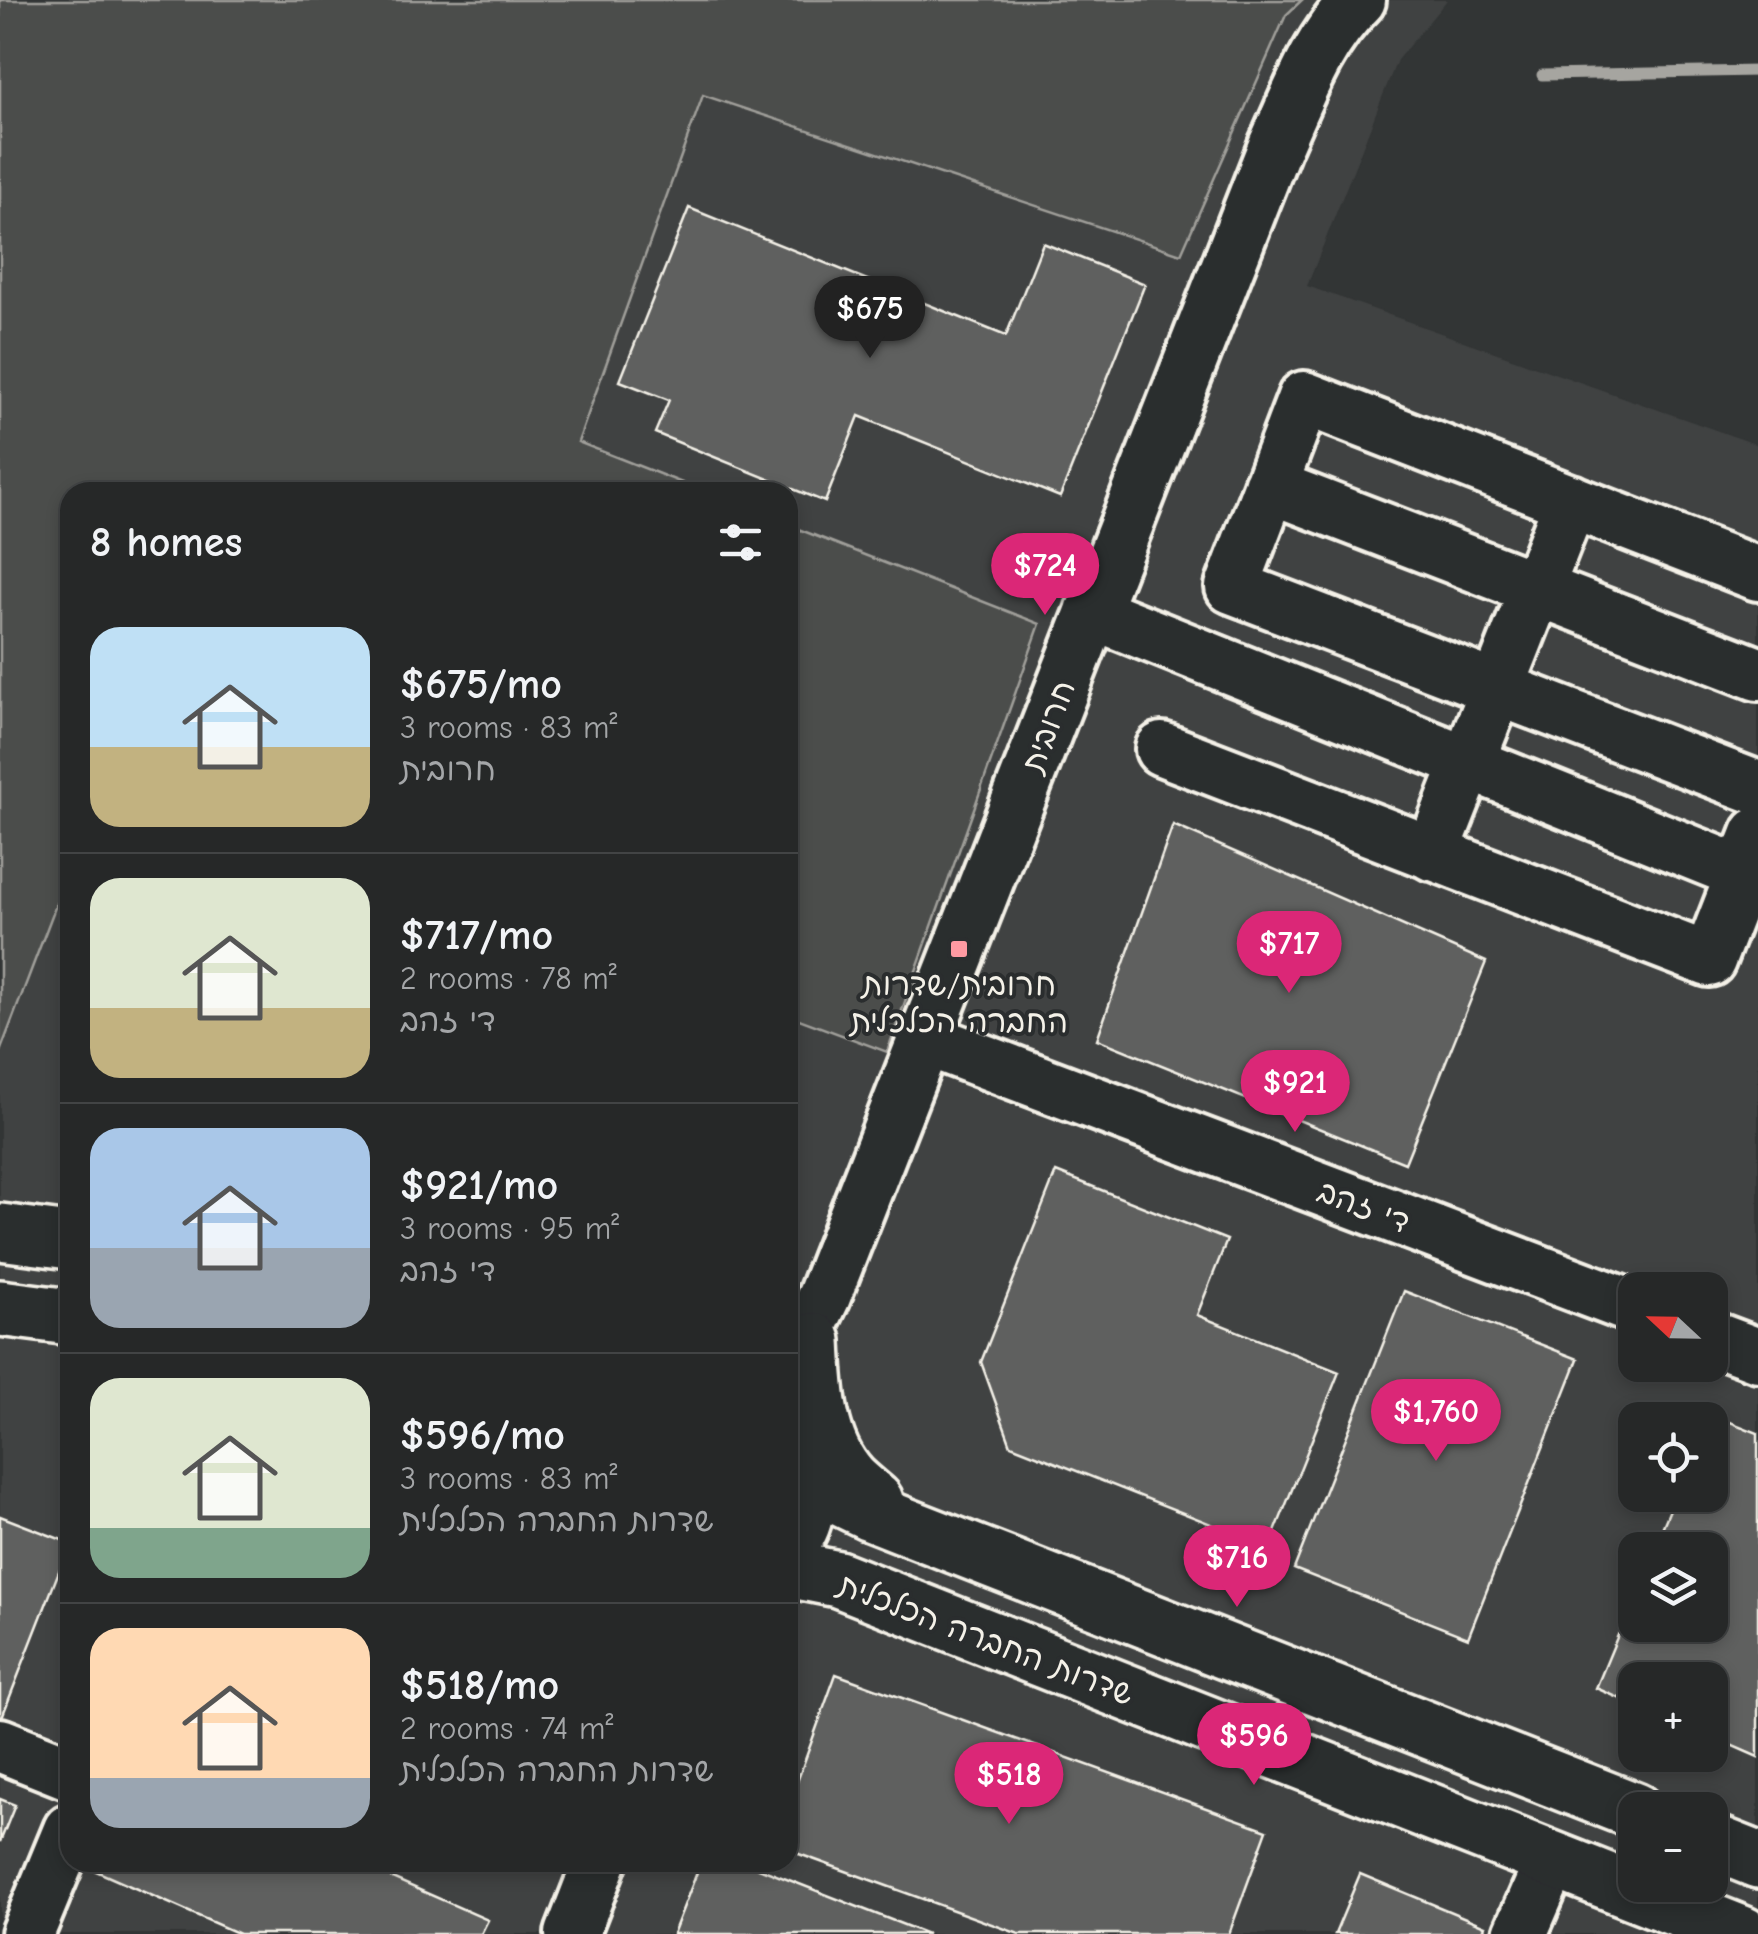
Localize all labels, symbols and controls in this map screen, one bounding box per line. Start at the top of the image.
pin: $675 [811,276,929,361]
text: $675 [836,290,904,327]
icon: filters [713,515,768,570]
text: 8 homes [90,518,242,567]
pin: $724 [986,533,1104,618]
text: $724 [1013,547,1077,584]
text: $675/mo [400,660,562,709]
icon: home [170,667,290,787]
street label: חרובית [1013,675,1083,779]
text: 3 rooms · 83 m² [400,709,617,746]
text: חרובית [400,751,496,788]
text: $717/mo [400,911,553,960]
pin: $717 [1230,911,1348,996]
icon: home [170,918,290,1038]
text: $717 [1259,925,1319,962]
marker: חרובית/שדרות החברה הכלכלית [948,938,970,960]
text: 2 rooms · 78 m² [400,960,617,997]
place label: חרובית/שדרות החברה הכלכלית [848,966,1068,1040]
text: די זהב [400,1002,496,1039]
pin: $921 [1236,1050,1354,1135]
text: $921 [1263,1064,1327,1101]
text: $921/mo [400,1161,558,1210]
icon: home [170,1168,290,1288]
street label: די זהב [1313,1172,1415,1241]
text: 3 rooms · 95 m² [400,1210,619,1247]
text: די זהב [400,1252,496,1289]
north arrow [1618,1272,1728,1382]
map controls [1618,1272,1728,1902]
pin: $1,760 [1355,1379,1517,1464]
text: $1,760 [1393,1393,1479,1430]
button: locate [1618,1402,1728,1512]
text: $596/mo [400,1411,565,1460]
icon: home [170,1418,290,1538]
text: 3 rooms · 83 m² [400,1460,617,1497]
text: שדרות החברה הכלכלית [400,1502,714,1539]
pin: $716 [1178,1525,1296,1610]
button: layers [1618,1532,1728,1642]
text: $716 [1206,1539,1268,1576]
street label: שדרות החברה הכלכלית [831,1565,1139,1713]
text: $518/mo [400,1661,559,1710]
button: + [1618,1662,1728,1772]
icon: home [170,1668,290,1788]
pin: $596 [1195,1703,1313,1788]
text: 2 rooms · 74 m² [400,1710,613,1747]
text: $596 [1219,1717,1289,1754]
pin: $518 [950,1742,1068,1827]
text: שדרות החברה הכלכלית [400,1752,714,1789]
text: $518 [976,1756,1042,1793]
button: − [1618,1792,1728,1902]

